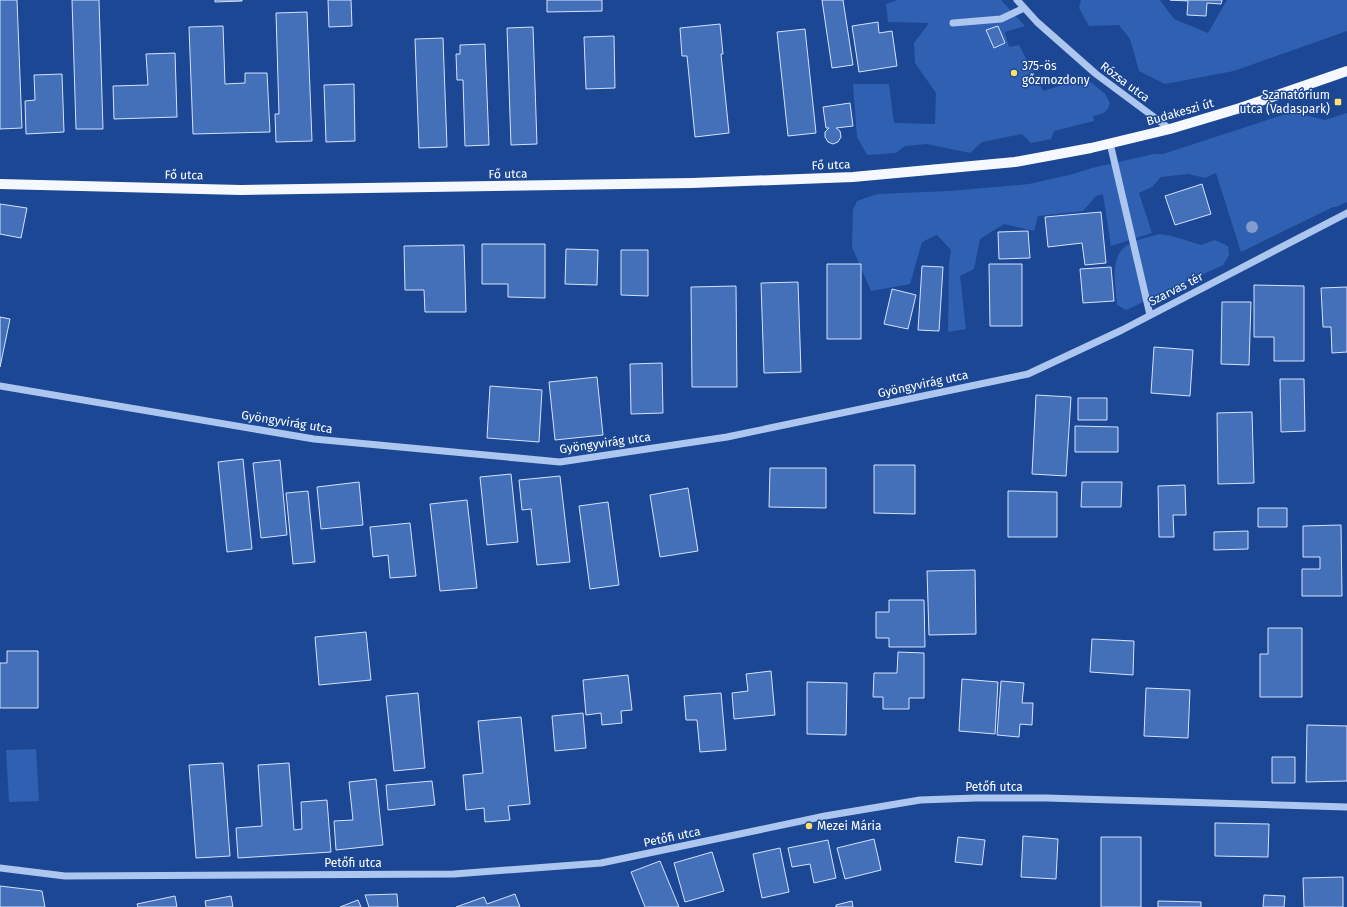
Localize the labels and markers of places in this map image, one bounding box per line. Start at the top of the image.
place label: 375-ös gőzmozdony [1022,59,1090,87]
marker: 375-ös gőzmozdony [1009,68,1019,78]
place label: Szanatórium utca (Vadaspark) [1240,88,1330,116]
marker: Szanatórium utca (Vadaspark) [1333,97,1343,107]
place label: Mezei Mária [817,819,881,833]
marker: Mezei Mária [804,821,814,831]

